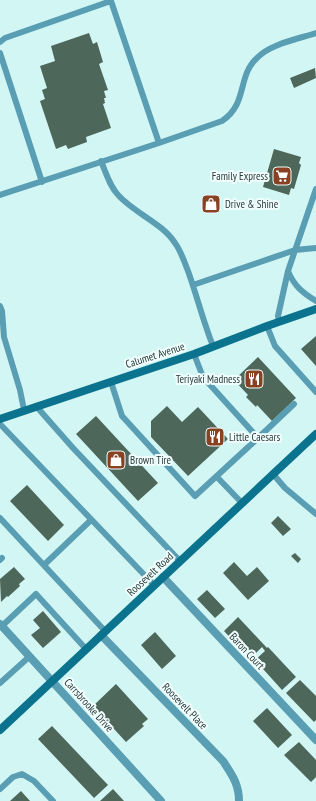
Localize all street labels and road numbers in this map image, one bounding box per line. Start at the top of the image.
street label: Calumet Avenue [124,339,187,371]
street label: Roosevelt Road [124,549,176,599]
street label: Baron Court [227,630,267,672]
street label: Carrsbrooke Drive [61,675,117,735]
street label: Roosevelt Place [159,680,211,733]

